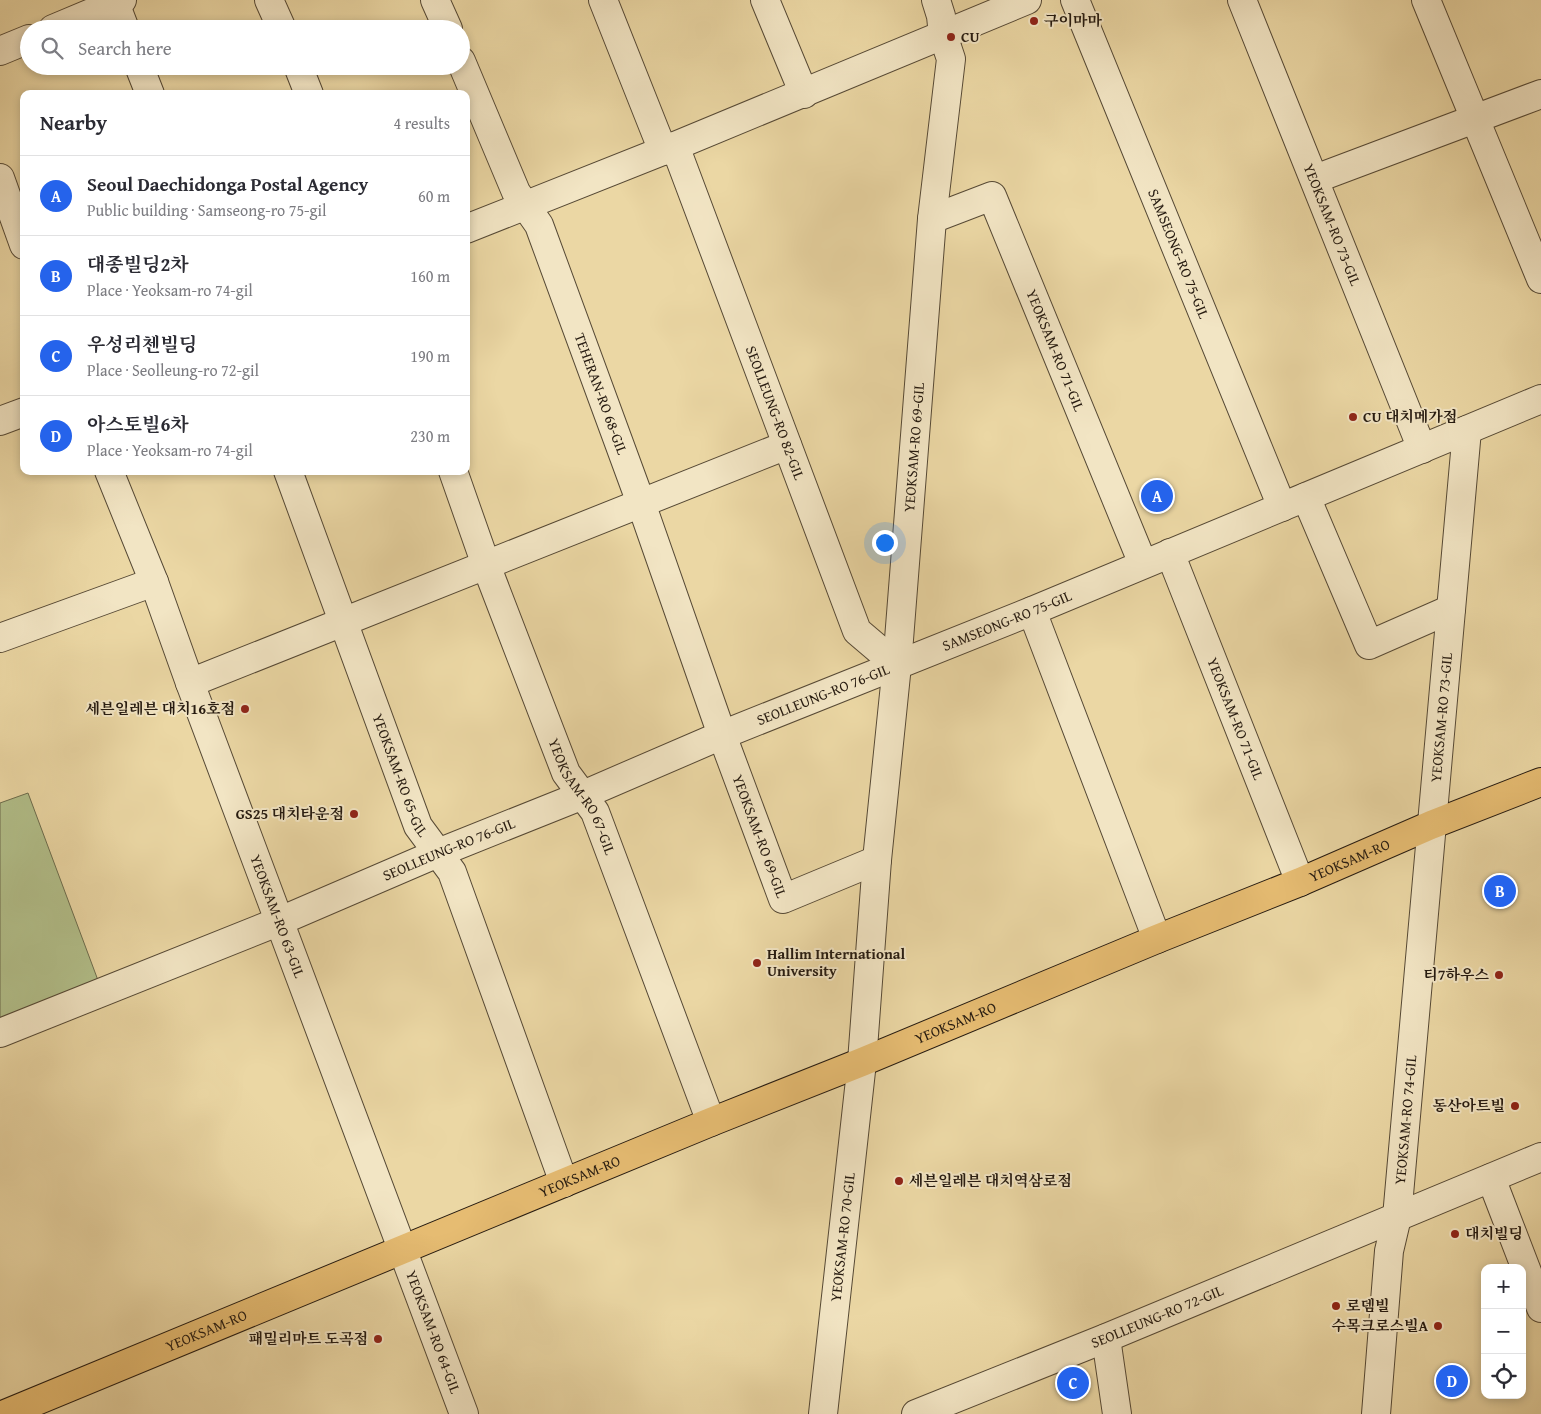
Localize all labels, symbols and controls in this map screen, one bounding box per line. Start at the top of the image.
place label: 구이마마 [1044,10,1102,31]
marker: 구이마마 [1028,15,1040,27]
search box [20,20,470,75]
place label: CU [961,26,980,47]
marker: CU [945,31,957,43]
icon: search [38,34,66,62]
text: Search here [78,34,172,62]
text: Nearby [40,107,107,138]
text: 4 results [393,111,450,135]
street label: YEOKSAM-RO 73-GIL [1299,160,1367,289]
text: Seoul Daechidonga Postal Agency [87,170,368,198]
text: A [51,184,61,208]
text: 60 m [418,184,450,208]
street label: SAMSEONG-RO 75-GIL [1143,186,1215,322]
text: Public building · Samseong-ro 75-gil [87,198,327,222]
text: 대종빌딩2차 [87,250,189,278]
text: B [51,264,61,288]
text: 160 m [410,264,450,288]
text: Place · Yeoksam-ro 74-gil [87,278,253,302]
street label: YEOKSAM-RO 71-GIL [1021,286,1090,415]
text: 우성리첸빌딩 [87,330,197,358]
street label: TEHERAN-RO 68-GIL [570,330,633,458]
street label: SEOLLEUNG-RO 82-GIL [741,343,811,483]
text: C [51,344,61,368]
text: 190 m [410,344,450,368]
text: Place · Seolleung-ro 72-gil [87,358,259,382]
street label: YEOKSAM-RO 69-GIL [898,381,929,513]
place label: CU 대치메가점 [1363,406,1457,427]
text: 아스토빌6차 [87,410,189,438]
marker: CU 대치메가점 [1347,411,1359,423]
text: D [51,424,61,448]
text: 230 m [410,424,450,448]
text: Place · Yeoksam-ro 74-gil [87,438,253,462]
pin: A [1141,477,1173,515]
your location [872,530,898,556]
street label: SAMSEONG-RO 75-GIL [939,584,1075,656]
street label: YEOKSAM-RO 73-GIL [1425,651,1457,783]
street label: YEOKSAM-RO 71-GIL [1202,654,1270,783]
street label: SEOLLEUNG-RO 76-GIL [753,658,893,730]
place label: 세븐일레븐 대치16호점 [86,698,235,719]
marker: 세븐일레븐 대치16호점 [239,703,251,715]
street label: YEOKSAM-RO 65-GIL [368,710,434,841]
street label: YEOKSAM-RO 67-GIL [544,735,621,858]
street label: YEOKSAM-RO 69-GIL [728,771,793,901]
place label: GS25 대치타운점 [236,803,344,824]
marker: GS25 대치타운점 [348,808,360,820]
street label: SEOLLEUNG-RO 76-GIL [379,812,519,886]
street label: YEOKSAM-RO [1306,833,1393,887]
street label: YEOKSAM-RO 63-GIL [245,851,311,981]
pin: B [1484,872,1516,910]
place label: Hallim International University [767,943,905,981]
marker: Hallim International University [751,957,763,969]
place label: 티7하우스 [1423,964,1490,985]
marker: 티7하우스 [1493,969,1505,981]
street label: YEOKSAM-RO [912,996,999,1049]
street label: YEOKSAM-RO 74-GIL [1389,1053,1421,1185]
place label: 동산아트빌 [1433,1095,1505,1116]
marker: 동산아트빌 [1509,1100,1521,1112]
street label: YEOKSAM-RO [536,1150,623,1202]
place label: 세븐일레븐 대치역삼로점 [909,1170,1072,1191]
street label: YEOKSAM-RO 70-GIL [825,1171,860,1303]
marker: 세븐일레븐 대치역삼로점 [893,1175,905,1187]
place label: 대치빌딩 [1465,1223,1523,1244]
marker: 대치빌딩 [1449,1228,1461,1240]
map controls [1481,1264,1526,1399]
button: + [1481,1264,1526,1309]
street label: YEOKSAM-RO 64-GIL [401,1267,467,1397]
street label: SEOLLEUNG-RO 72-GIL [1088,1279,1227,1353]
place label: 로뎀빌 [1346,1295,1389,1316]
marker: 로뎀빌 [1330,1300,1342,1312]
street label: YEOKSAM-RO [162,1304,250,1356]
button: − [1481,1309,1526,1354]
place label: 수목크로스빌A [1331,1315,1428,1336]
marker: 수목크로스빌A [1432,1320,1444,1332]
place label: 패밀리마트 도곡점 [249,1328,368,1349]
marker: 패밀리마트 도곡점 [372,1333,384,1345]
button: locate [1481,1354,1526,1399]
pin: D [1436,1362,1468,1400]
pin: C [1057,1364,1089,1402]

